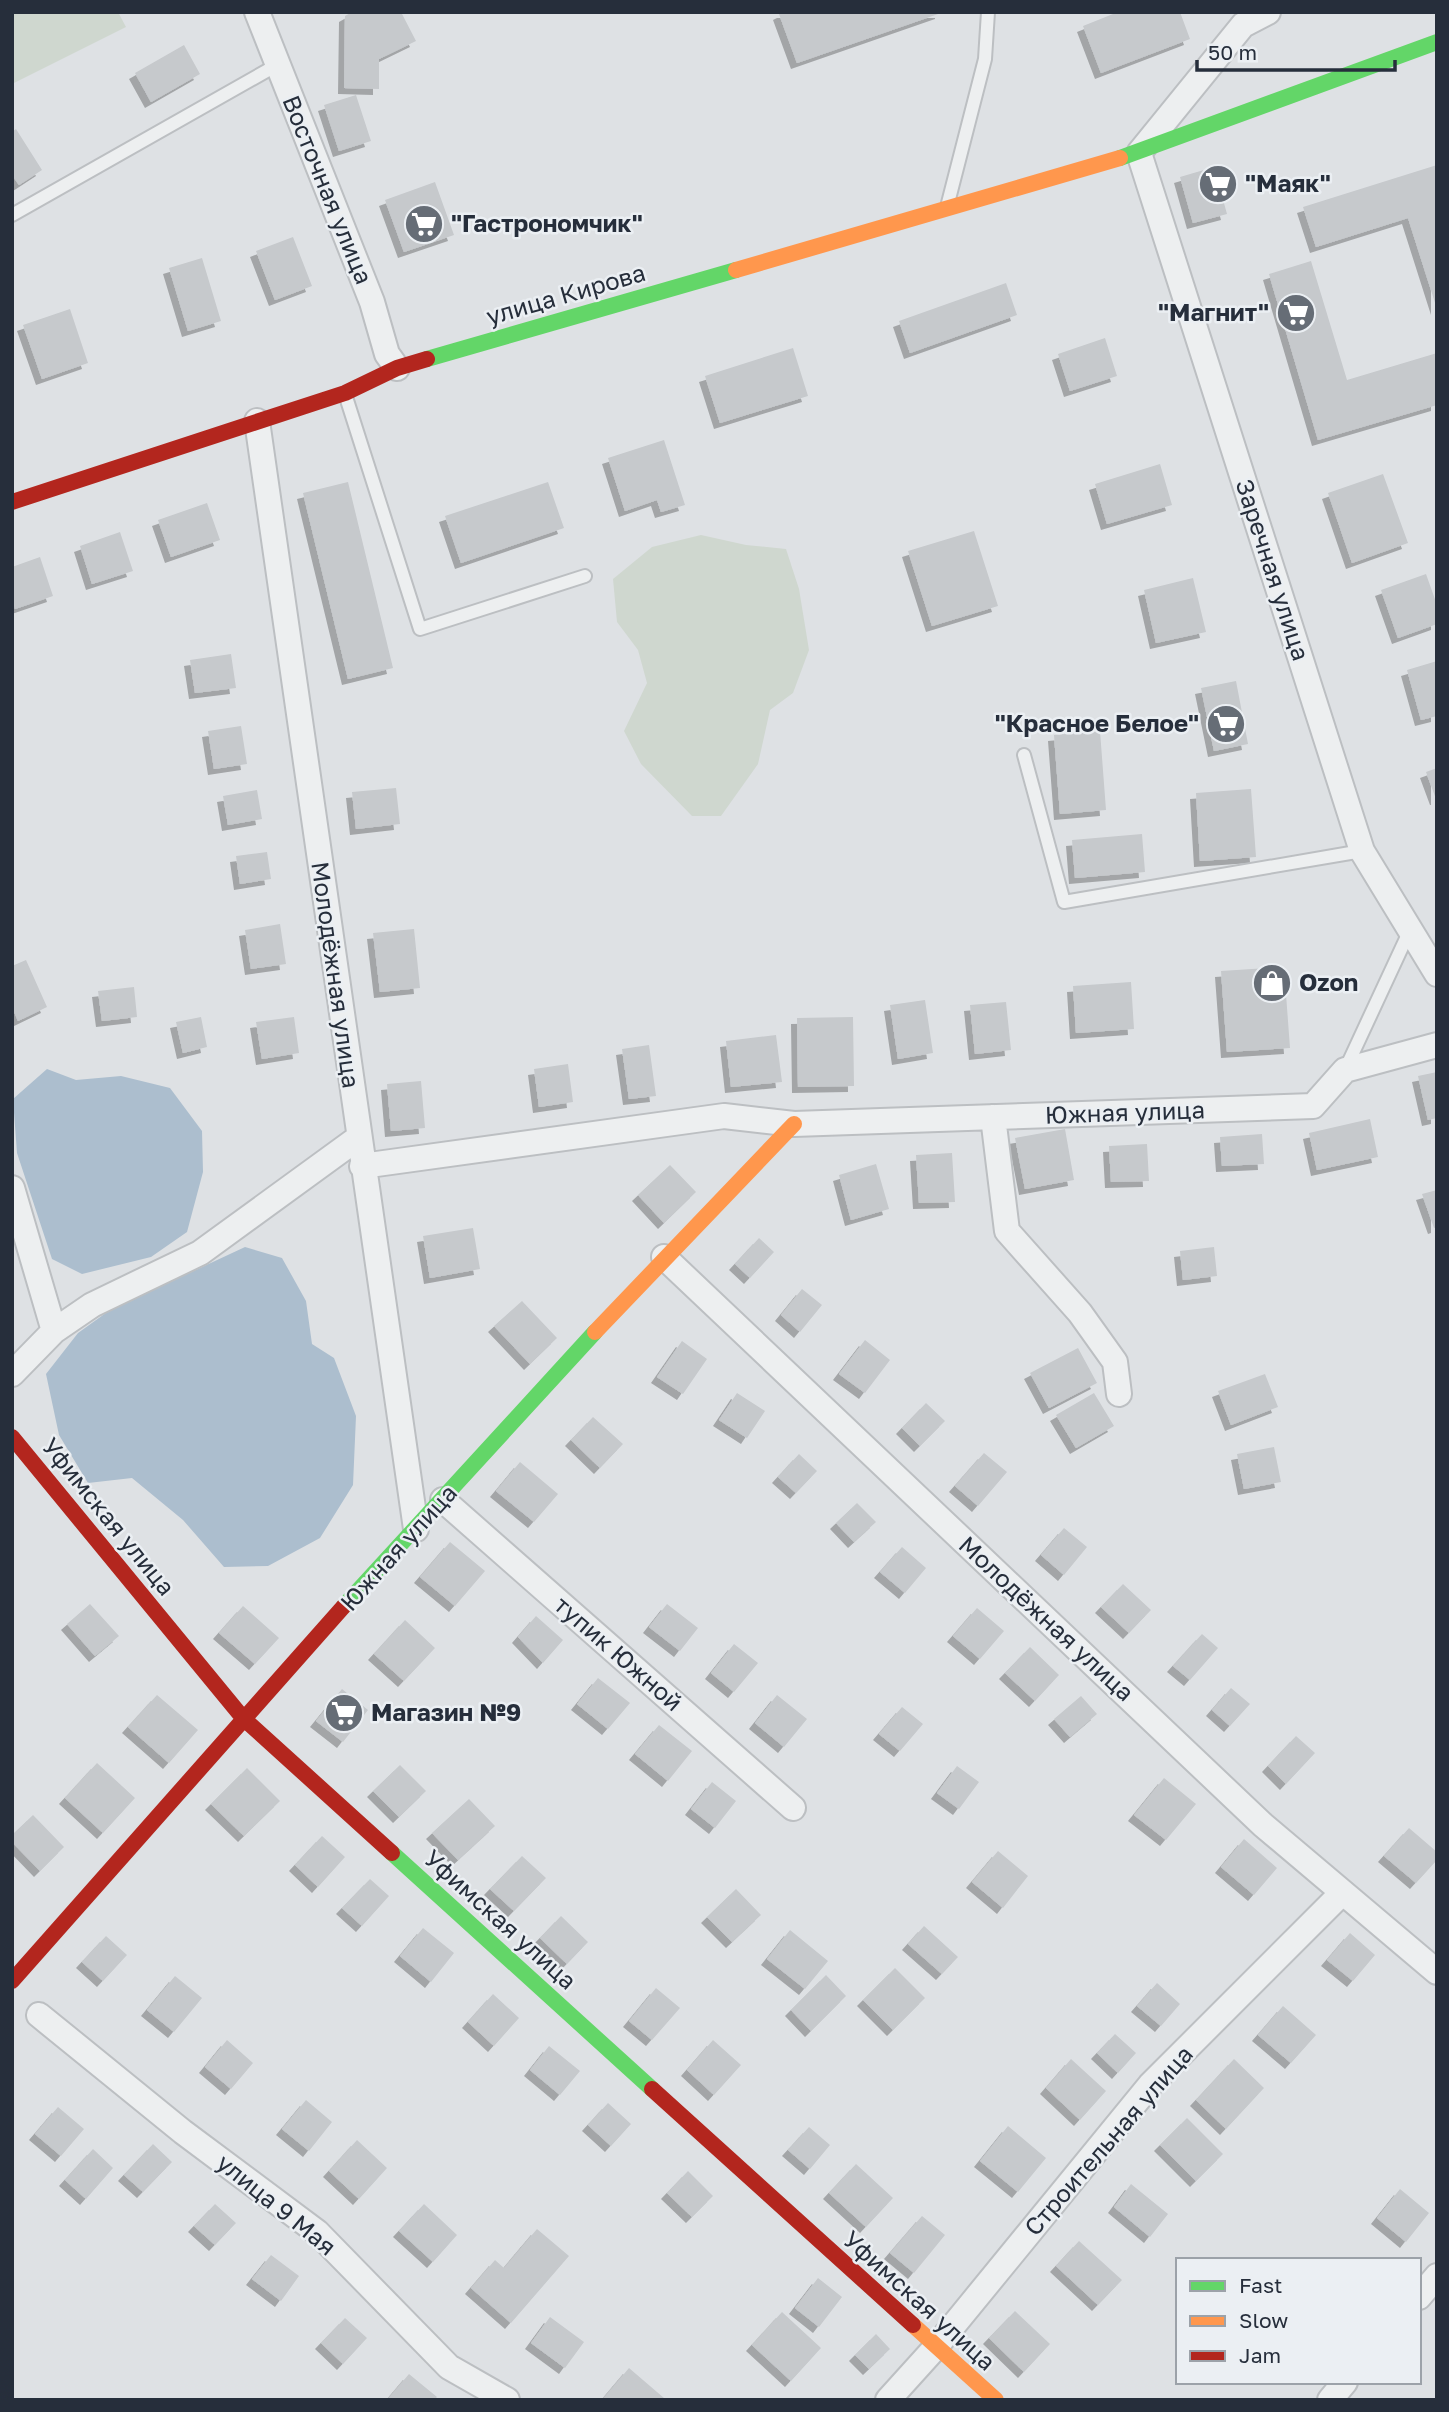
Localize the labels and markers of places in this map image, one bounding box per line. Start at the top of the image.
supermarket icon: "Маяк" [1197,163,1239,205]
place label: "Маяк" [1245,168,1331,197]
supermarket icon: "Гастрономчик" [403,203,445,245]
place label: "Гастрономчик" [451,208,643,237]
supermarket icon: "Магнит" [1275,292,1317,334]
place label: "Магнит" [1158,297,1269,326]
supermarket icon: "Красное Белое" [1205,703,1247,745]
place label: "Красное Белое" [995,708,1199,737]
shop icon: Ozon [1251,962,1293,1004]
place label: Ozon [1299,967,1358,996]
supermarket icon: Магазин №9 [323,1692,365,1734]
place label: Магазин №9 [371,1697,521,1726]

